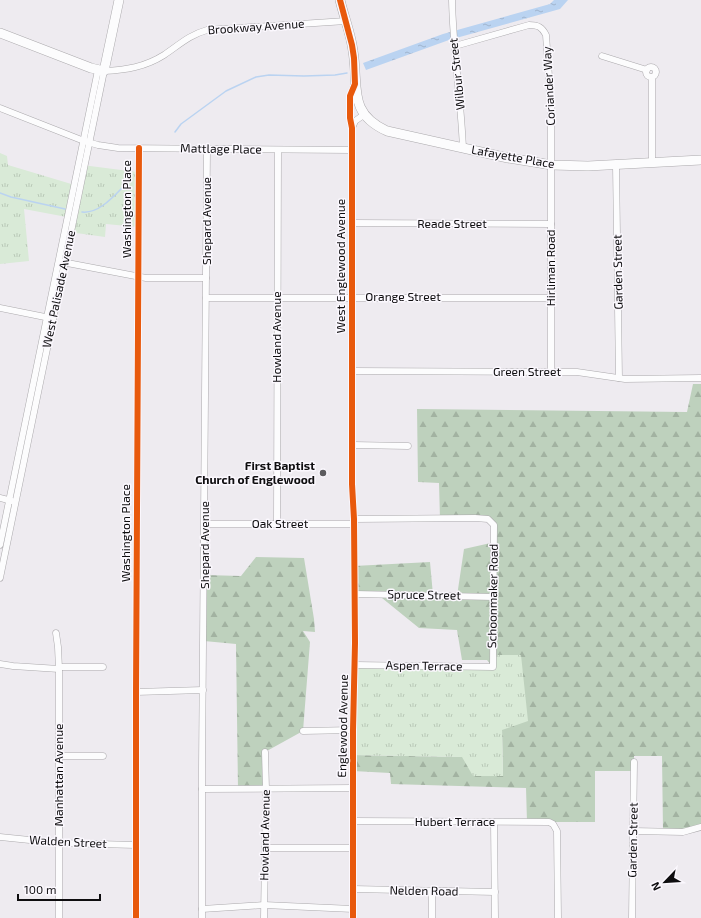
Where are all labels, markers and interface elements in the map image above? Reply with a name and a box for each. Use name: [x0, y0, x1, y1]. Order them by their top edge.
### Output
street label: Brookway Avenue: [207, 16, 305, 36]
street label: Wilbur Street: [445, 37, 467, 111]
street label: Coriander Way: [539, 45, 557, 126]
street label: Mattlage Place: [180, 140, 262, 156]
street label: Lafayette Place: [470, 142, 556, 170]
street label: Washington Place: [119, 160, 133, 258]
street label: Shepard Avenue: [199, 177, 213, 265]
street label: West Englewood Avenue: [333, 199, 347, 333]
street label: Reade Street: [417, 216, 487, 230]
street label: West Palisade Avenue: [39, 229, 77, 349]
street label: Hirliman Road: [543, 230, 557, 306]
street label: Garden Street: [609, 234, 625, 310]
street label: Orange Street: [365, 289, 441, 303]
street label: Howland Avenue: [269, 291, 283, 383]
street label: Green Street: [493, 364, 561, 378]
place label: First Baptist Church of Englewood: [195, 458, 315, 486]
marker: First Baptist Church of Englewood: [318, 468, 328, 478]
street label: Washington Place: [118, 484, 132, 582]
street label: Shepard Avenue: [197, 501, 211, 589]
street label: Oak Street: [252, 516, 309, 530]
street label: Schoonmaker Road: [484, 544, 500, 648]
street label: Spruce Street: [387, 586, 461, 602]
street label: Aspen Terrace: [385, 657, 463, 673]
street label: Englewood Avenue: [334, 674, 350, 778]
street label: Manhattan Avenue: [51, 724, 65, 826]
street label: Howland Avenue: [256, 789, 272, 881]
street label: Garden Street: [624, 802, 640, 878]
street label: Hubert Terrace: [415, 814, 495, 828]
street label: Walden Street: [29, 832, 108, 850]
north arrow: [645, 862, 685, 902]
scale bar: [18, 876, 100, 902]
text: N: [648, 880, 663, 893]
text: 100 m: [24, 882, 56, 896]
street label: Nelden Road: [389, 882, 459, 898]

